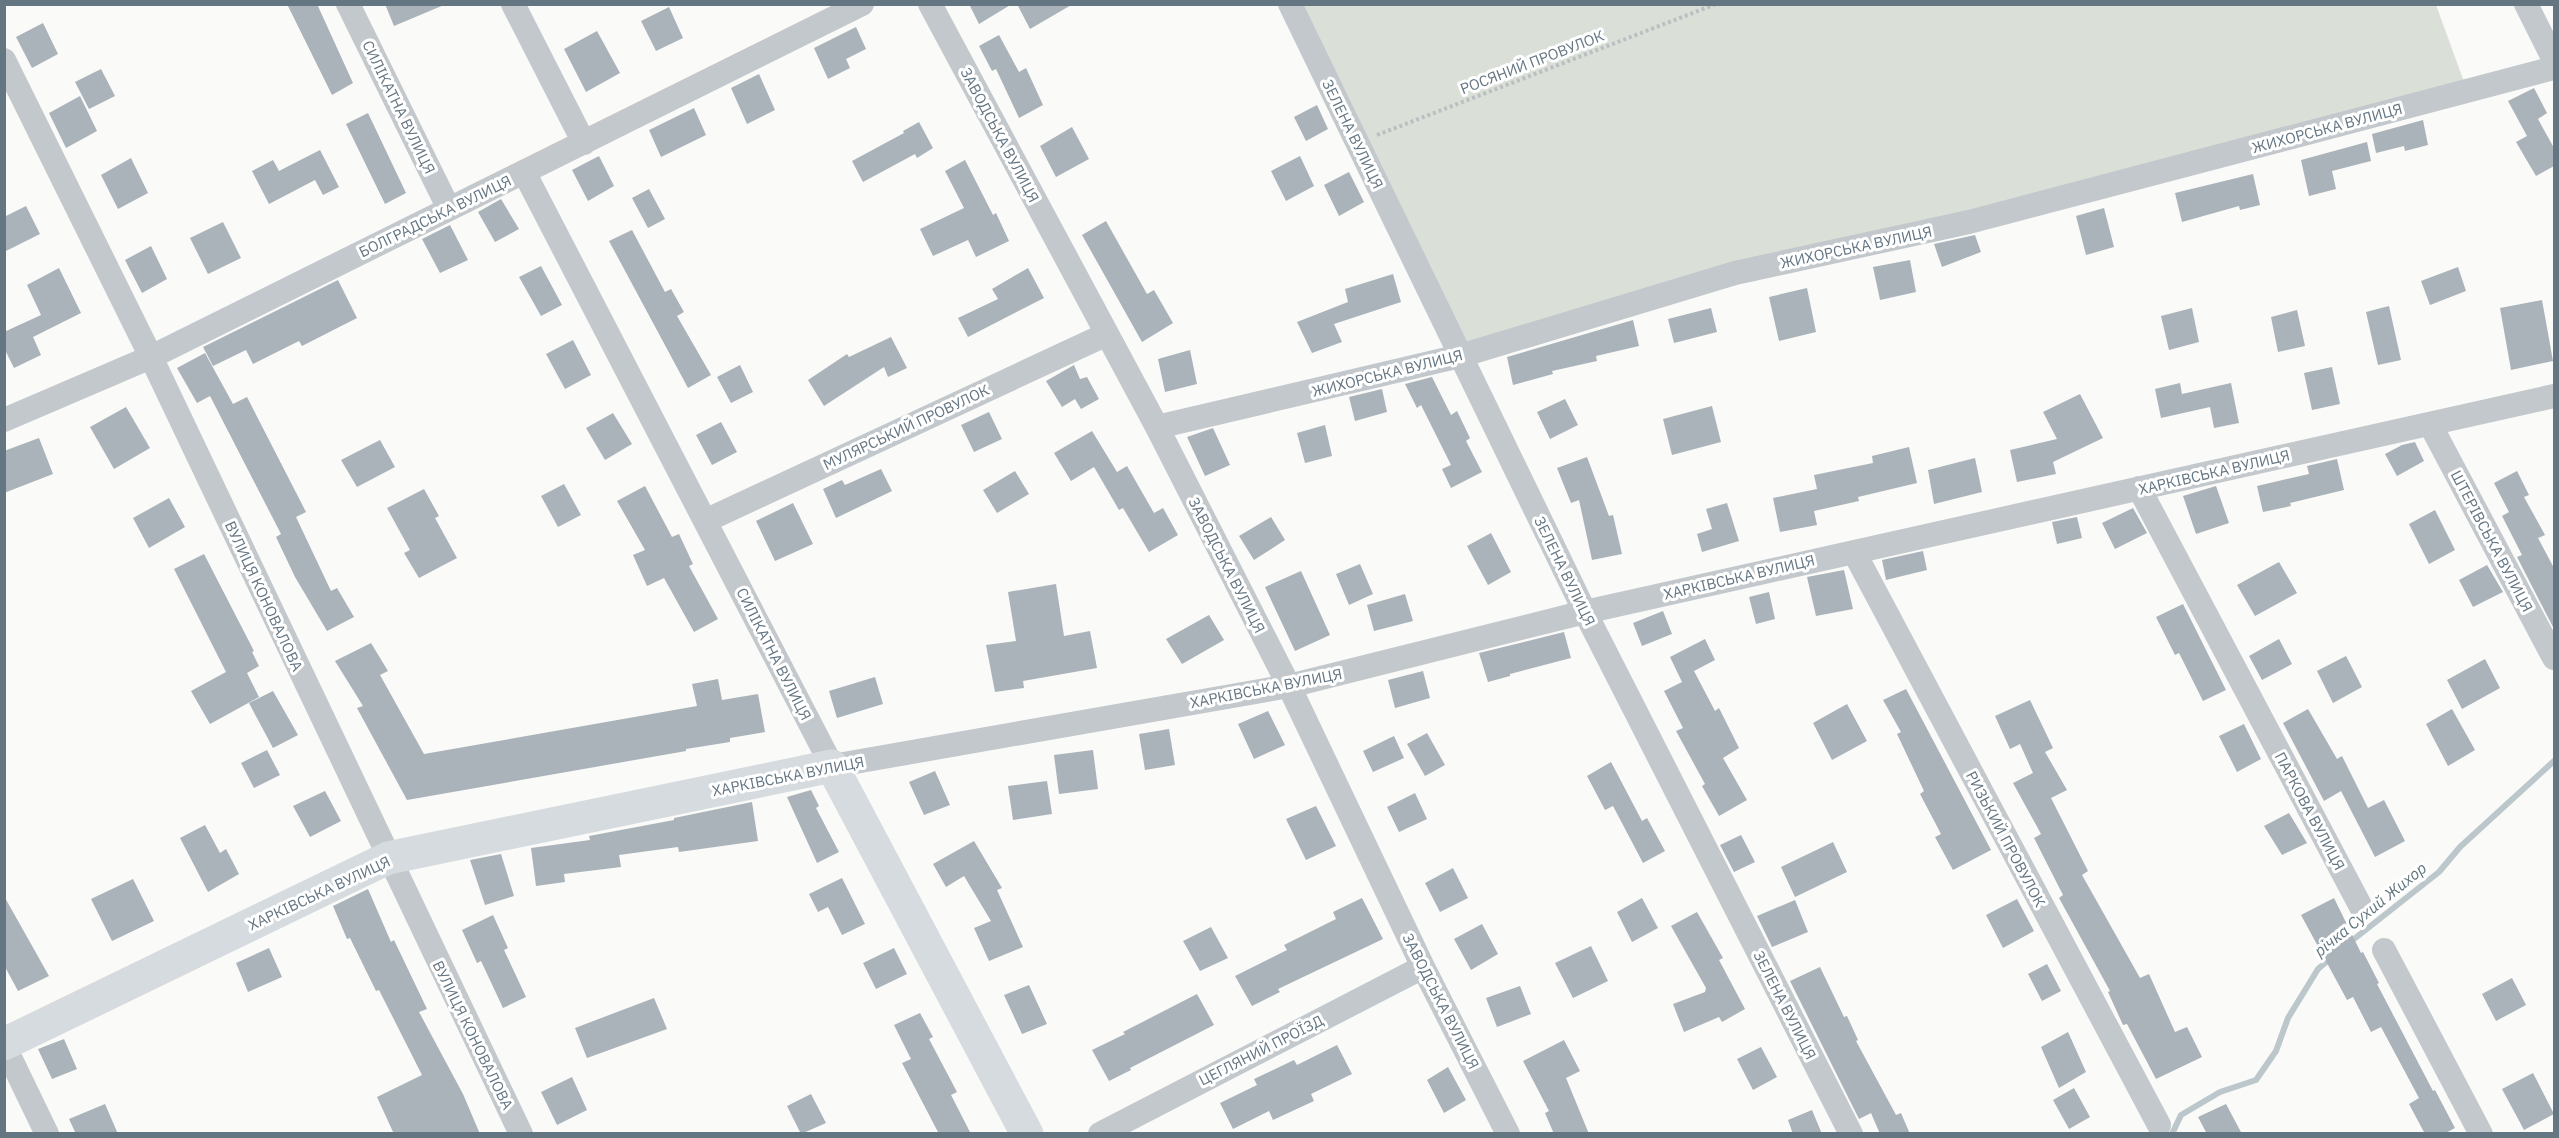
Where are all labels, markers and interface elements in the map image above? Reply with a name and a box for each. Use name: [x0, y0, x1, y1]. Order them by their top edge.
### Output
street label: РОСЯНИЙ ПРОВУЛОК: [1457, 26, 1607, 98]
street label: СИЛІКАТНА ВУЛИЦЯ: [358, 37, 440, 177]
street label: ЗАВОДСЬКА ВУЛИЦЯ: [956, 64, 1044, 206]
street label: ЗЕЛЕНА ВУЛИЦЯ: [1318, 76, 1388, 192]
street label: ЖИХОРСЬКА ВУЛИЦЯ: [2250, 99, 2404, 157]
street label: БОЛГРАДСЬКА ВУЛИЦЯ: [356, 171, 514, 261]
street label: ЖИХОРСЬКА ВУЛИЦЯ: [1778, 222, 1934, 272]
street label: ЖИХОРСЬКА ВУЛИЦЯ: [1310, 345, 1464, 401]
street label: МУЛЯРСЬКИЙ ПРОВУЛОК: [820, 380, 992, 474]
street label: ХАРКІВСЬКА ВУЛИЦЯ: [2137, 445, 2291, 499]
street label: ШТЕРІВСЬКА ВУЛИЦЯ: [2447, 467, 2537, 615]
street label: ЗАВОДСЬКА ВУЛИЦЯ: [1184, 494, 1270, 636]
street label: ЗЕЛЕНА ВУЛИЦЯ: [1530, 513, 1600, 629]
street label: ВУЛИЦЯ КОНОВАЛОВА: [221, 518, 307, 674]
street label: ХАРКІВСЬКА ВУЛИЦЯ: [1662, 550, 1816, 604]
street label: СИЛІКАТНА ВУЛИЦЯ: [732, 585, 816, 723]
street label: ХАРКІВСЬКА ВУЛИЦЯ: [1188, 664, 1344, 712]
street label: ПАРКОВА ВУЛИЦЯ: [2271, 749, 2349, 873]
street label: ХАРКІВСЬКА ВУЛИЦЯ: [710, 752, 866, 800]
street label: РИЗЬКИЙ ПРОВУЛОК: [1962, 768, 2050, 910]
street label: ХАРКІВСЬКА ВУЛИЦЯ: [245, 852, 393, 934]
water label: річка Сухий Жихор: [2309, 857, 2430, 961]
street label: ЗАВОДСЬКА ВУЛИЦЯ: [1398, 930, 1484, 1072]
street label: ЗЕЛЕНА ВУЛИЦЯ: [1749, 947, 1821, 1063]
street label: ВУЛИЦЯ КОНОВАЛОВА: [429, 957, 518, 1113]
street label: ЦЕГЛЯНИЙ ПРОЇЗД: [1196, 1010, 1327, 1090]

